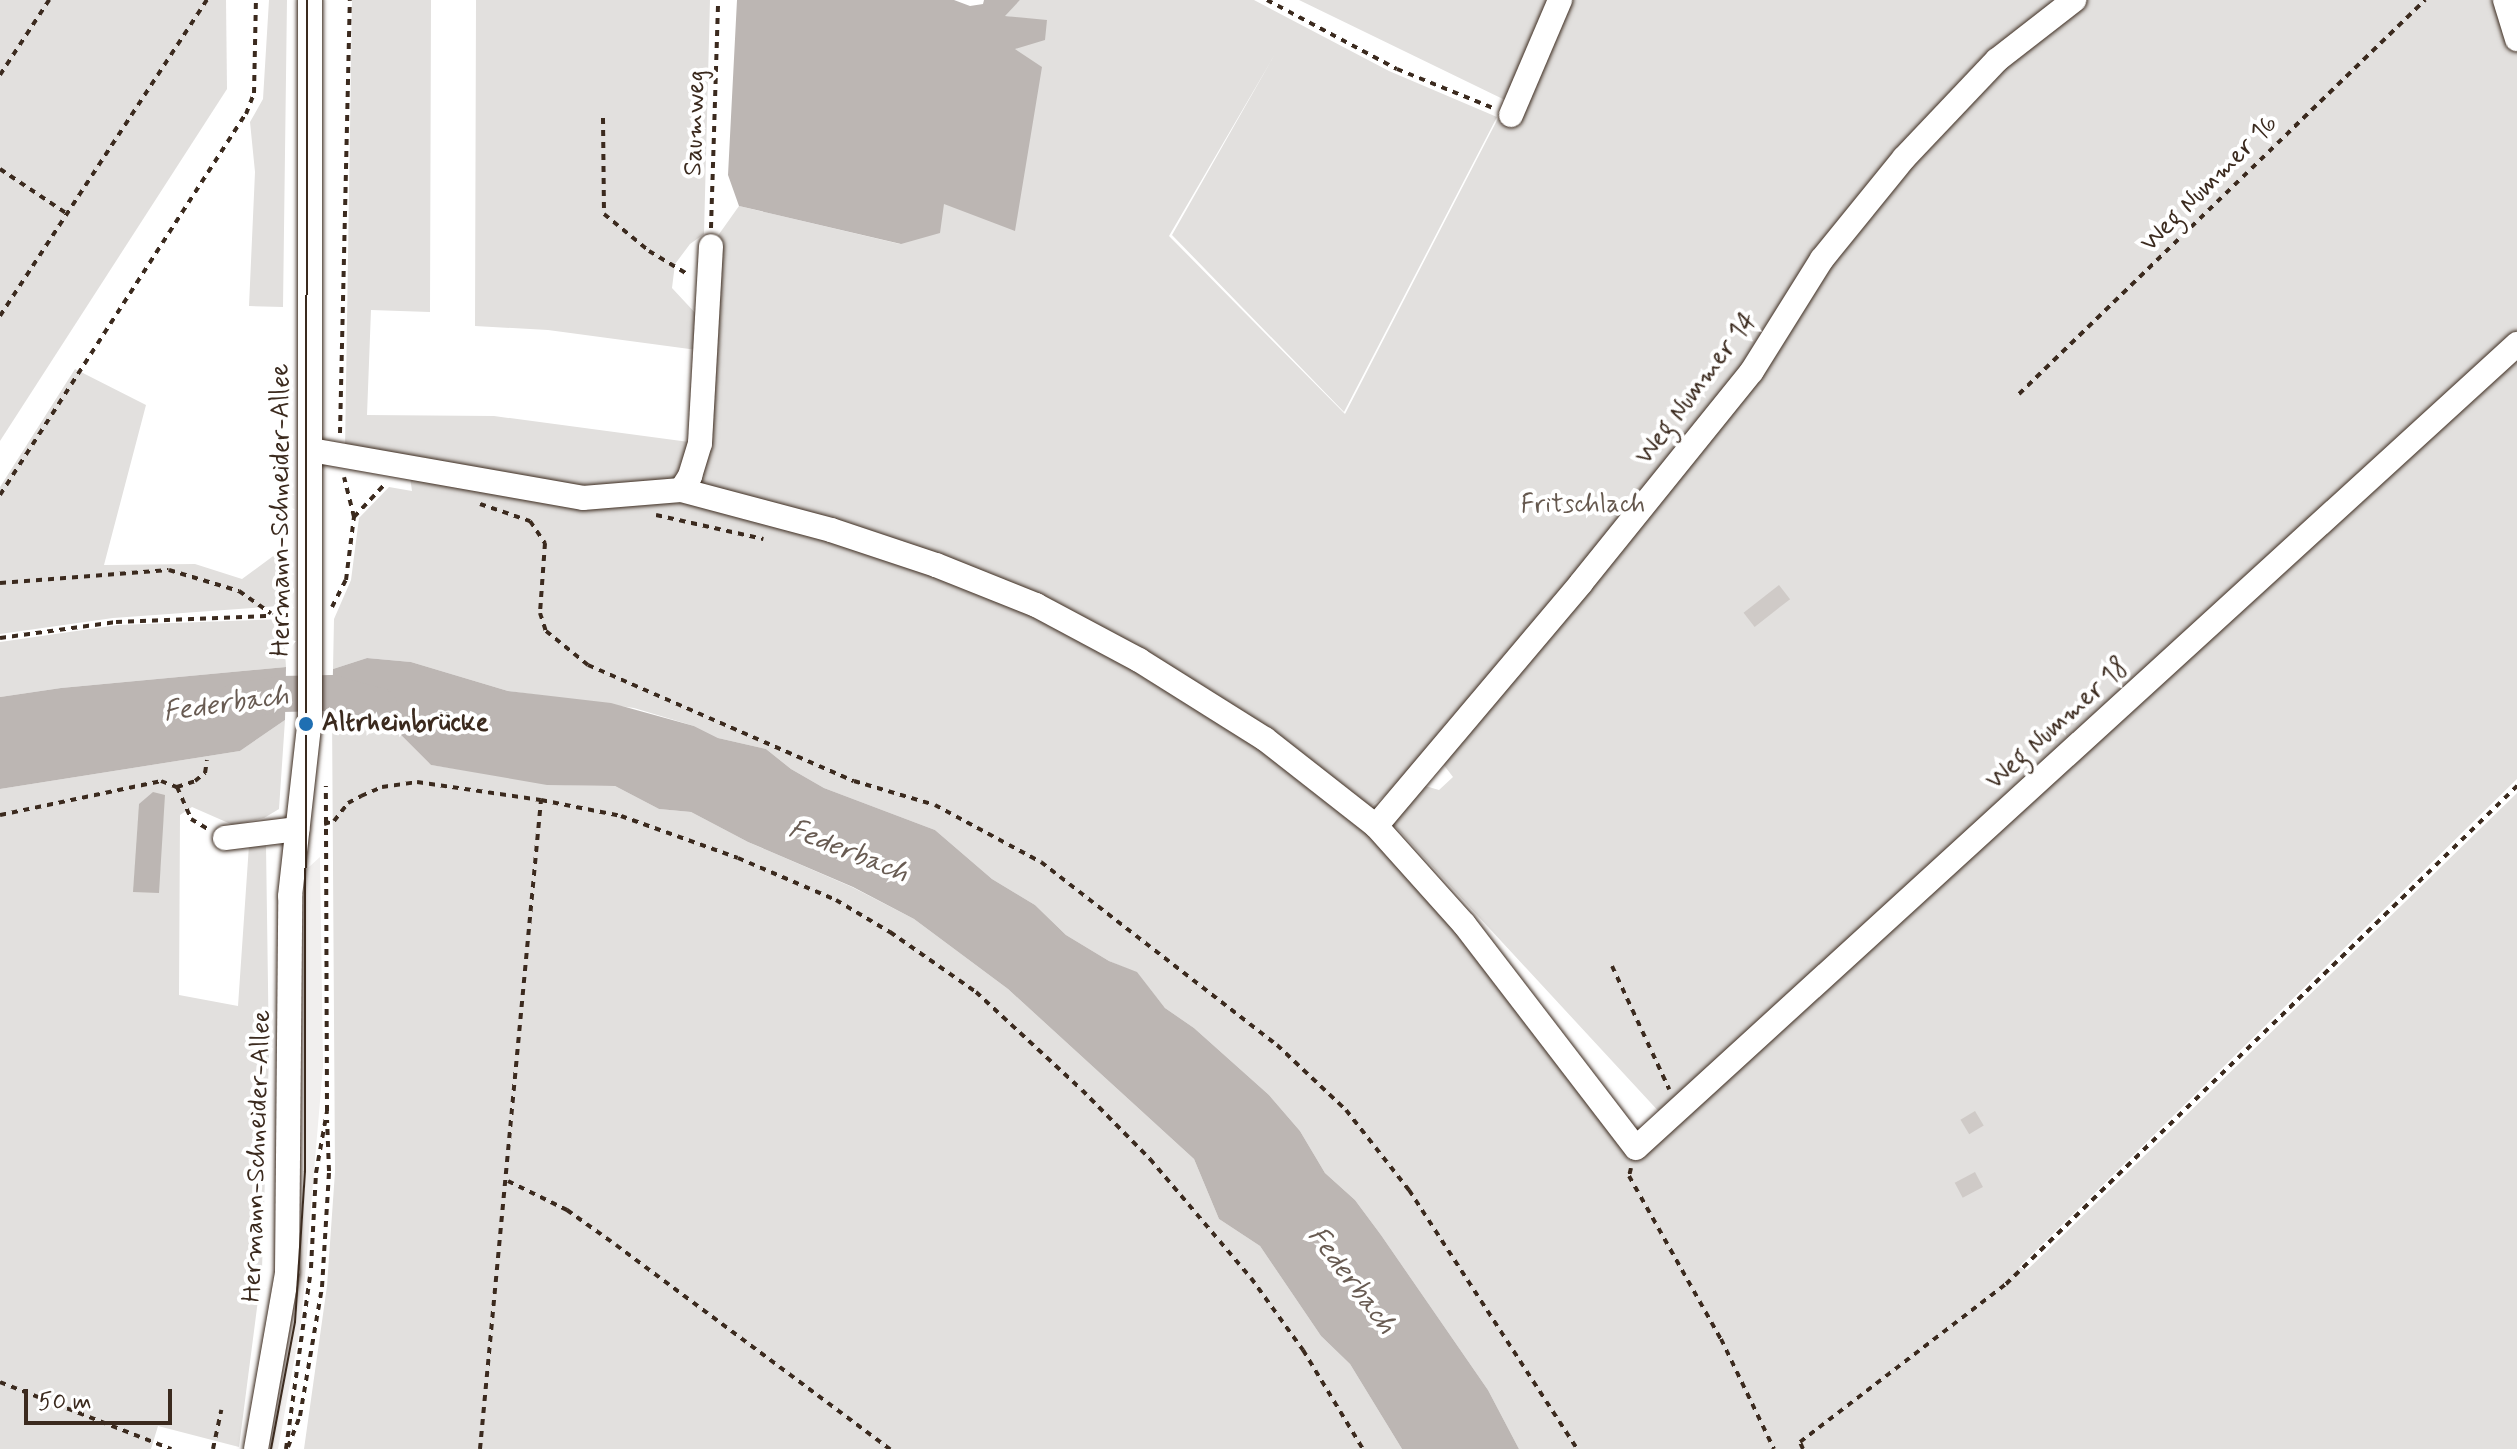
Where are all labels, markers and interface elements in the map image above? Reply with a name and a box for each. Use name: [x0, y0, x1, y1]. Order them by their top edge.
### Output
street label: Saumweg: [679, 70, 713, 176]
street label: Weg Nummer 16: [2131, 105, 2289, 263]
street label: Weg Nummer 14: [1626, 302, 1768, 476]
street label: Hermann-Schneider-Allee: [266, 364, 298, 656]
park label: Fritschlach: [1521, 490, 1645, 522]
street label: Weg Nummer 18: [1976, 649, 2140, 801]
water label: Federbach: [161, 680, 291, 730]
place label: Altrheinbrücke: [322, 708, 489, 740]
marker: Altrheinbrücke: [297, 715, 315, 733]
water label: Federbach: [783, 813, 913, 891]
street label: Hermann-Schneider-Allee: [237, 1009, 279, 1303]
water label: Federbach: [1300, 1220, 1402, 1342]
scale bar: [28, 1373, 176, 1423]
text: 50 m: [38, 1387, 92, 1418]

